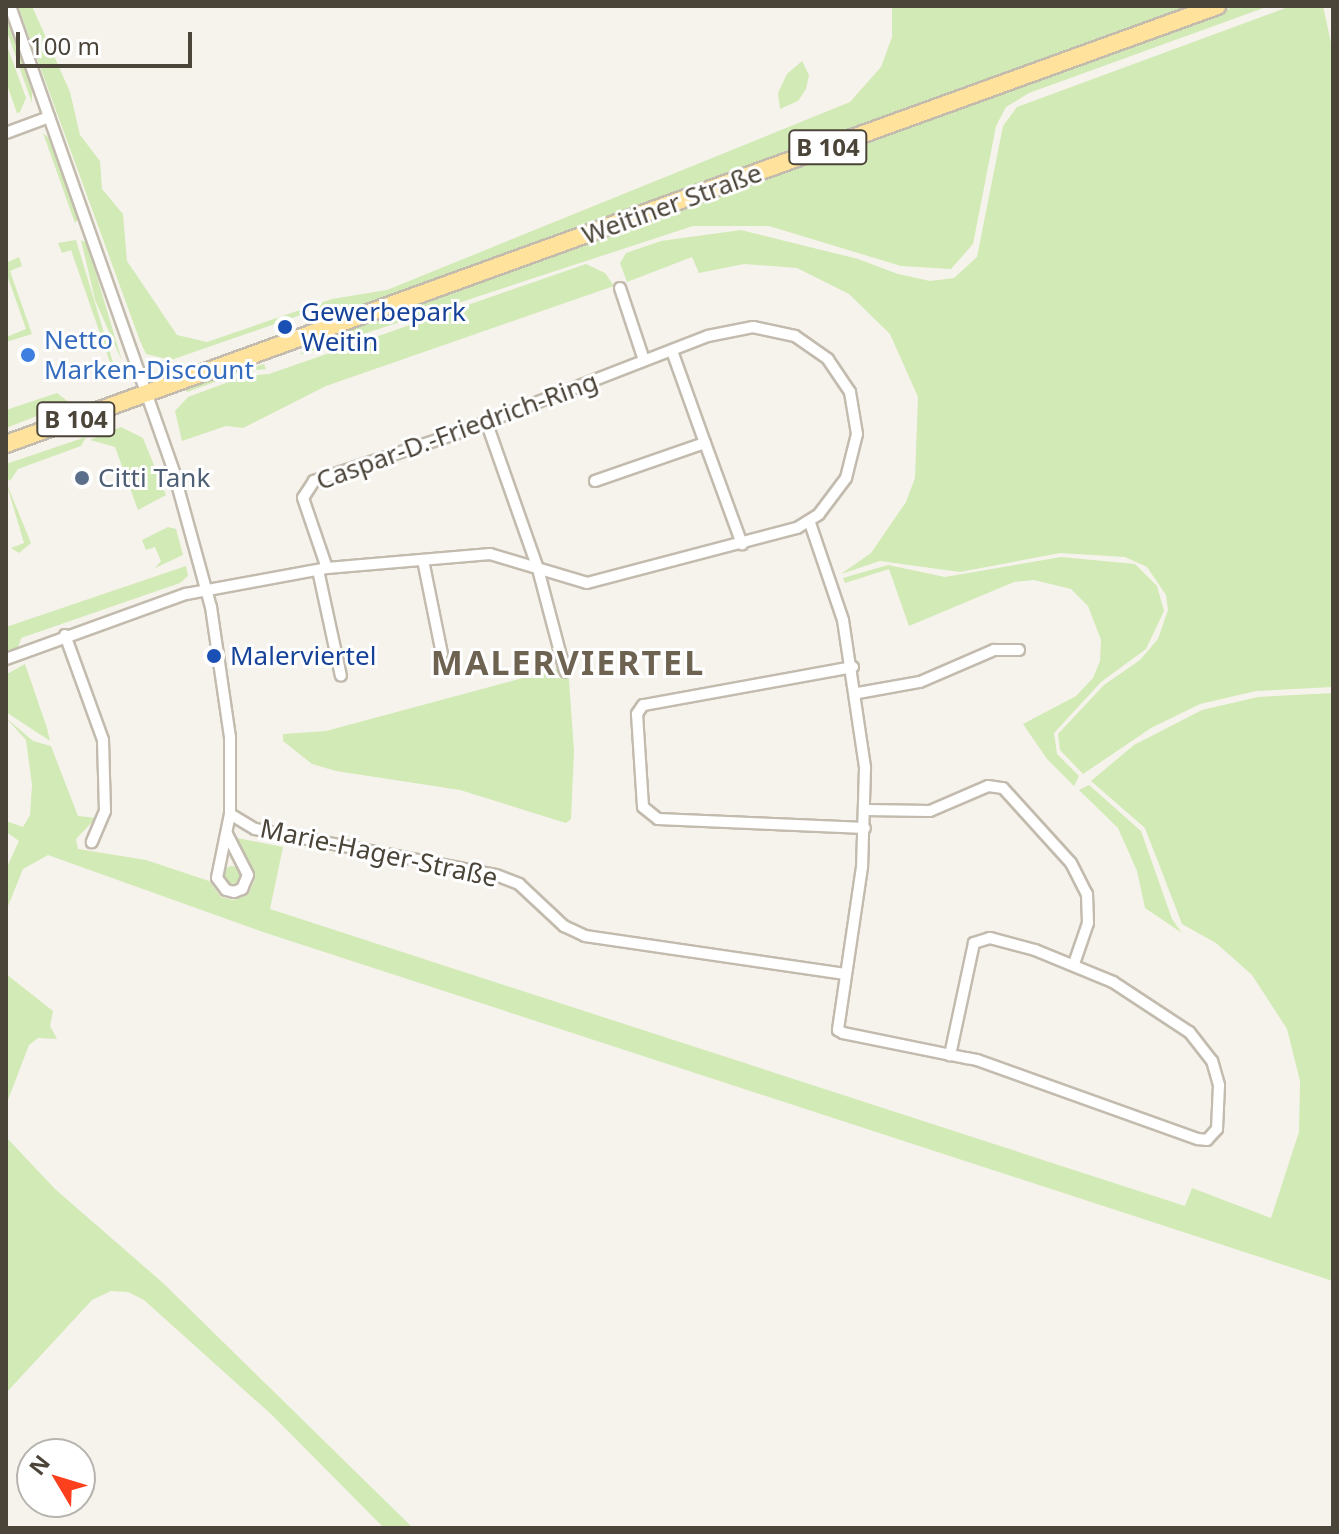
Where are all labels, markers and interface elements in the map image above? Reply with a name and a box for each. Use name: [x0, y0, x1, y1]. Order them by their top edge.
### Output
scale bar: [20, 16, 196, 66]
text: 100 m: [30, 29, 100, 62]
road number: B 104: [788, 127, 868, 167]
street label: Weitiner Straße: [578, 157, 766, 251]
place label: Gewerbepark Weitin: [301, 296, 466, 358]
marker: Gewerbepark Weitin: [276, 318, 294, 336]
place label: Netto Marken-Discount: [44, 324, 254, 386]
marker: Netto Marken-Discount: [19, 346, 37, 364]
street label: Caspar-D.-Friedrich-Ring: [312, 365, 602, 497]
road number: B 104: [36, 399, 116, 439]
place label: Citti Tank: [98, 462, 210, 494]
marker: Citti Tank: [73, 469, 91, 487]
place label: Malerviertel: [230, 640, 376, 672]
district label: MALERVIERTEL: [431, 643, 705, 683]
marker: Malerviertel: [205, 647, 223, 665]
street label: Marie-Hager-Straße: [257, 813, 501, 893]
north arrow: [16, 1438, 96, 1518]
text: N: [21, 1448, 56, 1481]

